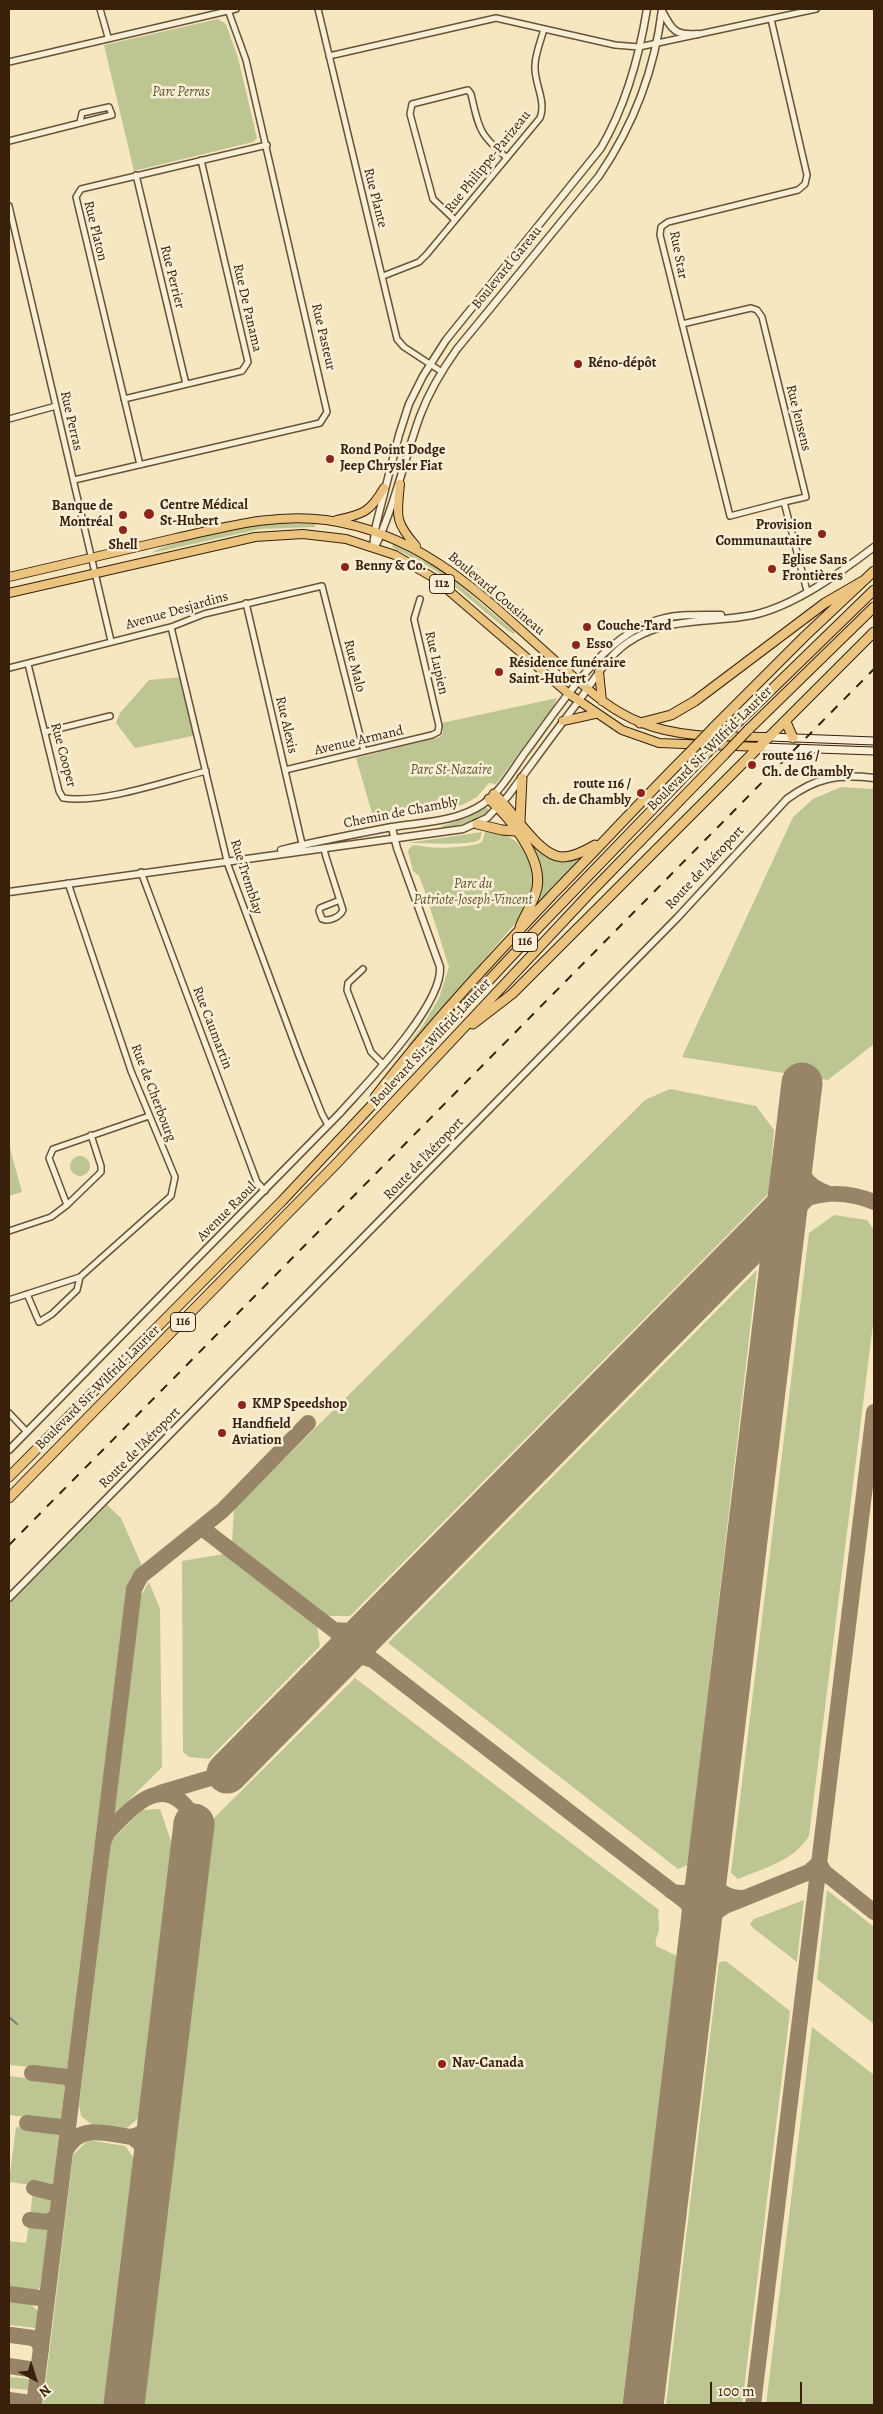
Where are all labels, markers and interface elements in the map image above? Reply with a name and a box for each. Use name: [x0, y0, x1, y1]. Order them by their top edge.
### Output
park label: Parc Perras: [152, 85, 210, 101]
street label: Rue Philippe-Parizeau: [441, 107, 535, 217]
street label: Rue Plante: [359, 166, 391, 230]
street label: Rue Platon: [79, 199, 111, 263]
street label: Boulevard Gareau: [468, 223, 546, 313]
street label: Rue Star: [665, 230, 691, 280]
street label: Rue Perrier: [156, 244, 188, 310]
street label: Rue De Panama: [229, 262, 265, 354]
street label: Rue Pasteur: [307, 302, 339, 372]
place label: Réno-dépôt: [588, 356, 656, 372]
marker: Réno-dépôt: [572, 358, 584, 370]
street label: Rue Jensens: [782, 383, 814, 453]
street label: Rue Perras: [56, 389, 86, 453]
place label: Rond Point Dodge Jeep Chrysler Fiat: [340, 443, 445, 476]
marker: Rond Point Dodge Jeep Chrysler Fiat: [324, 453, 336, 465]
place label: Centre Médical St-Hubert: [160, 498, 248, 530]
place label: Banque de Montréal: [52, 499, 113, 532]
marker: Centre Médical St-Hubert: [142, 507, 156, 521]
marker: Banque de Montréal: [117, 509, 129, 521]
place label: Provision Communautaire: [715, 518, 812, 550]
marker: Shell: [117, 524, 129, 536]
marker: Provision Communautaire: [816, 528, 828, 540]
place label: Shell: [109, 538, 137, 554]
street label: Boulevard Cousineau: [444, 549, 548, 639]
place label: Eglise Sans Frontières: [782, 553, 847, 586]
place label: Benny & Co.: [355, 559, 426, 575]
marker: Benny & Co.: [339, 561, 351, 573]
marker: Eglise Sans Frontières: [766, 563, 778, 575]
road number: 112: [430, 574, 454, 594]
street label: Avenue Desjardins: [124, 588, 230, 634]
place label: Couche-Tard: [597, 619, 672, 635]
marker: Couche-Tard: [581, 621, 593, 633]
street label: Rue Lupien: [421, 630, 451, 696]
place label: Esso: [586, 637, 613, 653]
street label: Rue Malo: [339, 638, 369, 694]
marker: Esso: [570, 639, 582, 651]
place label: Résidence funéraire Saint-Hubert: [509, 656, 626, 689]
marker: Résidence funéraire Saint-Hubert: [493, 666, 505, 678]
street label: Boulevard Sir-Wilfrid-Laurier: [644, 683, 776, 815]
street label: Rue Alexis: [271, 695, 301, 755]
street label: Rue Cooper: [46, 721, 80, 789]
street label: Avenue Armand: [313, 723, 405, 759]
place label: route 116 / Ch. de Chambly: [762, 749, 853, 782]
marker: route 116 / Ch. de Chambly: [746, 759, 758, 771]
park label: Parc St-Nazaire: [410, 763, 492, 779]
place label: route 116 / ch. de Chambly: [543, 777, 631, 810]
marker: route 116 / ch. de Chambly: [635, 787, 647, 799]
street label: Chemin de Chambly: [342, 794, 460, 832]
street label: Route de l'Aéroport: [662, 823, 748, 913]
street label: Rue Tremblay: [226, 837, 266, 917]
park label: Parc du Patriote-Joseph-Vincent: [414, 877, 532, 910]
road number: 116: [512, 932, 538, 952]
street label: Boulevard Sir-Wilfrid-Laurier: [367, 975, 495, 1111]
street label: Rue Caumartin: [188, 984, 236, 1072]
street label: Rue de Cherbourg: [127, 1042, 179, 1144]
street label: Route de l'Aéroport: [380, 1114, 468, 1204]
street label: Avenue Raoul: [194, 1179, 260, 1245]
road number: 116: [170, 1312, 196, 1331]
street label: Boulevard Sir-Wilfrid-Laurier: [32, 1322, 164, 1454]
place label: KMP Speedshop: [252, 1397, 347, 1413]
marker: KMP Speedshop: [236, 1399, 248, 1411]
street label: Route de l'Aéroport: [96, 1404, 184, 1492]
place label: Handfield Aviation: [232, 1417, 291, 1450]
marker: Handfield Aviation: [216, 1427, 228, 1439]
place label: Nav-Canada: [452, 2056, 524, 2072]
marker: Nav-Canada: [436, 2058, 448, 2070]
north arrow: [10, 2354, 60, 2404]
scale bar: [713, 2372, 806, 2404]
text: N: [35, 2380, 55, 2401]
text: 100 m: [718, 2381, 755, 2401]

